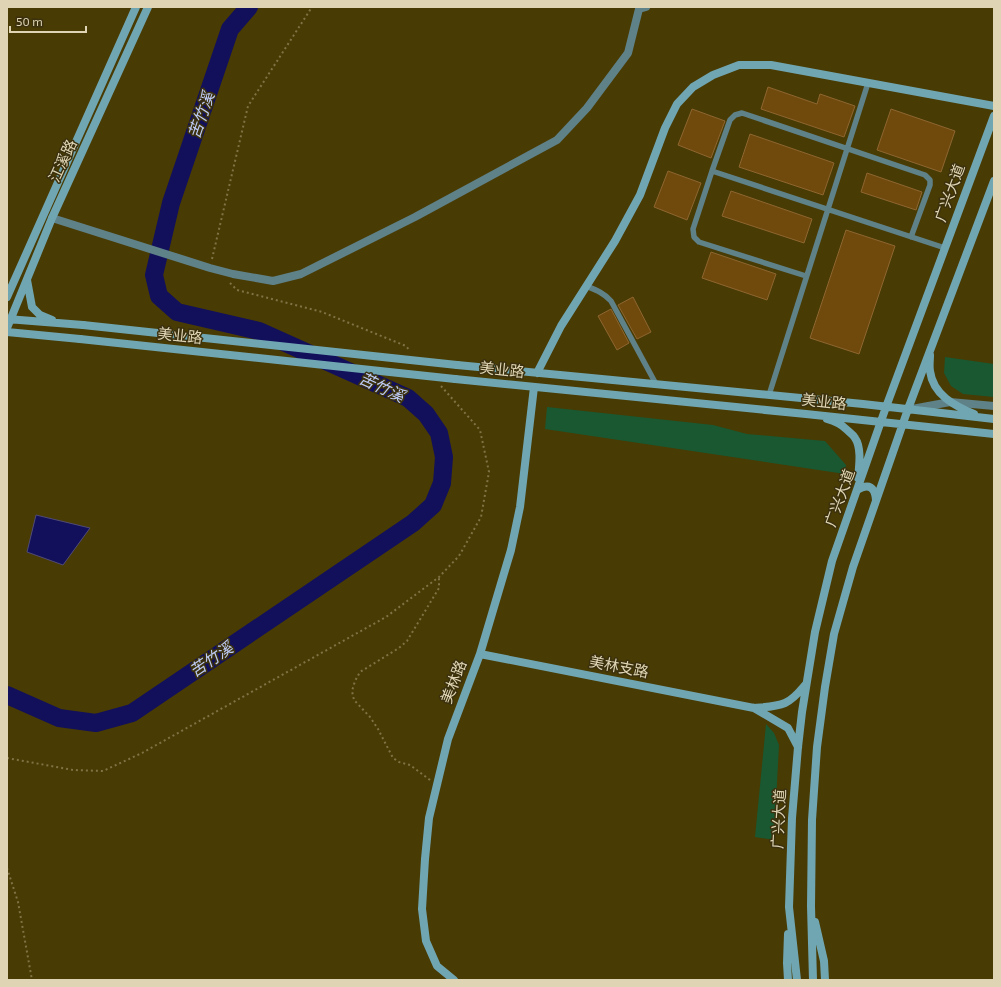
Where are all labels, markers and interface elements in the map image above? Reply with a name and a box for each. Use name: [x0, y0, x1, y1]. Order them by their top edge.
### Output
scale bar: [10, 8, 86, 34]
text: 50 m: [16, 14, 43, 28]
water label: 苦竹溪: [184, 87, 218, 141]
street label: 江溪路: [44, 136, 80, 185]
street label: 广兴大道: [930, 161, 968, 224]
street label: 美业路: [157, 324, 203, 346]
street label: 美业路: [479, 358, 525, 380]
water label: 苦竹溪: [356, 368, 410, 406]
street label: 美业路: [801, 390, 847, 412]
street label: 广兴大道: [820, 466, 858, 529]
water label: 苦竹溪: [186, 636, 238, 680]
street label: 美林支路: [588, 651, 650, 681]
street label: 美林路: [437, 657, 470, 706]
street label: 广兴大道: [767, 789, 789, 849]

